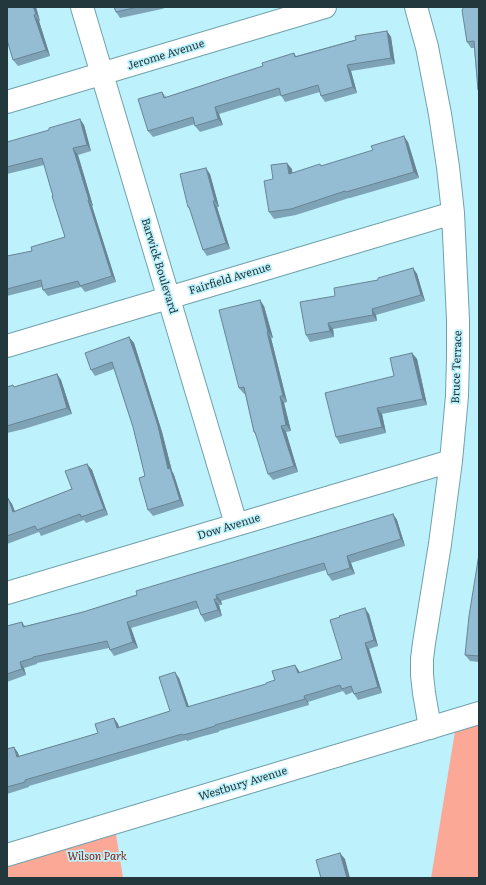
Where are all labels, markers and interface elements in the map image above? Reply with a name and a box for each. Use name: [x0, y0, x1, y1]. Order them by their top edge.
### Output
street label: Jerome Avenue: [126, 37, 206, 73]
street label: Barwick Boulevard: [138, 217, 180, 315]
street label: Fairfield Avenue: [187, 260, 273, 298]
street label: Bruce Terrace: [449, 330, 465, 404]
street label: Dow Avenue: [196, 511, 262, 543]
street label: Westbury Avenue: [197, 764, 289, 804]
park label: Wilson Park: [67, 850, 127, 864]

